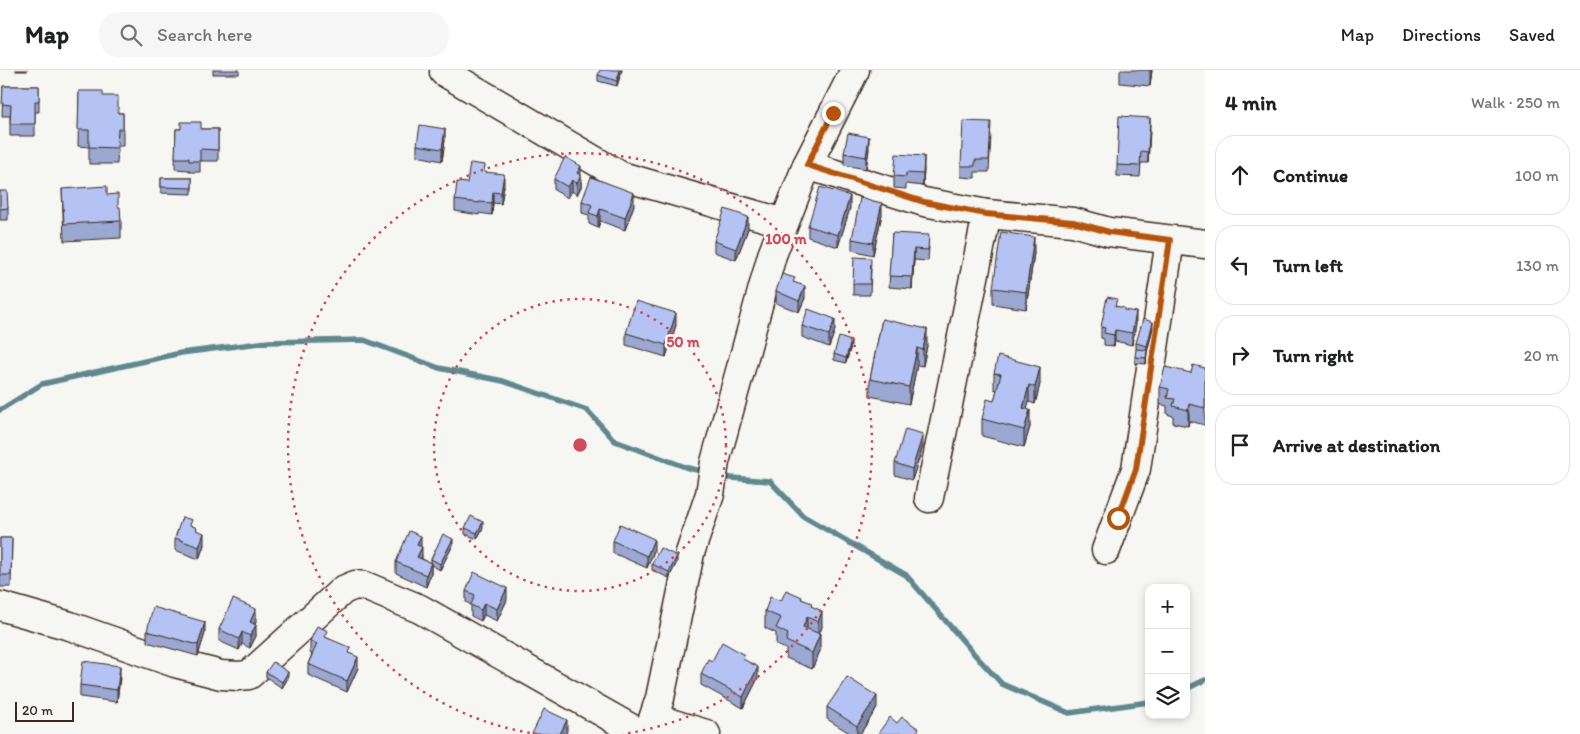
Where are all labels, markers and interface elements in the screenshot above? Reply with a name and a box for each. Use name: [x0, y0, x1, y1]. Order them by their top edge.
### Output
search box: [99, 12, 449, 57]
text: Map: [25, 20, 69, 49]
icon: search: [117, 21, 145, 49]
text: Search here: [157, 23, 252, 46]
text: Map: [1341, 24, 1374, 46]
text: Directions: [1402, 24, 1481, 46]
text: Saved: [1509, 24, 1555, 46]
text: 4 min: [1225, 90, 1277, 115]
text: Walk · 250 m: [1471, 93, 1560, 112]
route end: [822, 102, 845, 125]
icon: ahead: [1226, 161, 1254, 189]
text: Continue: [1273, 164, 1348, 187]
text: 100 m: [1515, 166, 1559, 185]
text: 100 m: [765, 230, 807, 248]
icon: left: [1226, 251, 1254, 279]
text: Turn left: [1273, 254, 1343, 277]
text: 130 m: [1516, 256, 1559, 275]
text: 50 m: [666, 333, 700, 351]
icon: right: [1226, 341, 1254, 369]
text: Turn right: [1273, 344, 1354, 367]
text: 20 m: [1524, 346, 1559, 365]
icon: arrive: [1226, 431, 1254, 459]
text: Arrive at destination: [1273, 434, 1440, 457]
centre of rings: [571, 436, 589, 454]
route start: [1107, 507, 1130, 530]
map controls: [1145, 584, 1190, 719]
button: +: [1145, 584, 1190, 629]
button: −: [1145, 629, 1190, 674]
button: layers: [1145, 674, 1190, 719]
scale bar: [15, 699, 74, 722]
text: 20 m: [22, 702, 53, 719]

